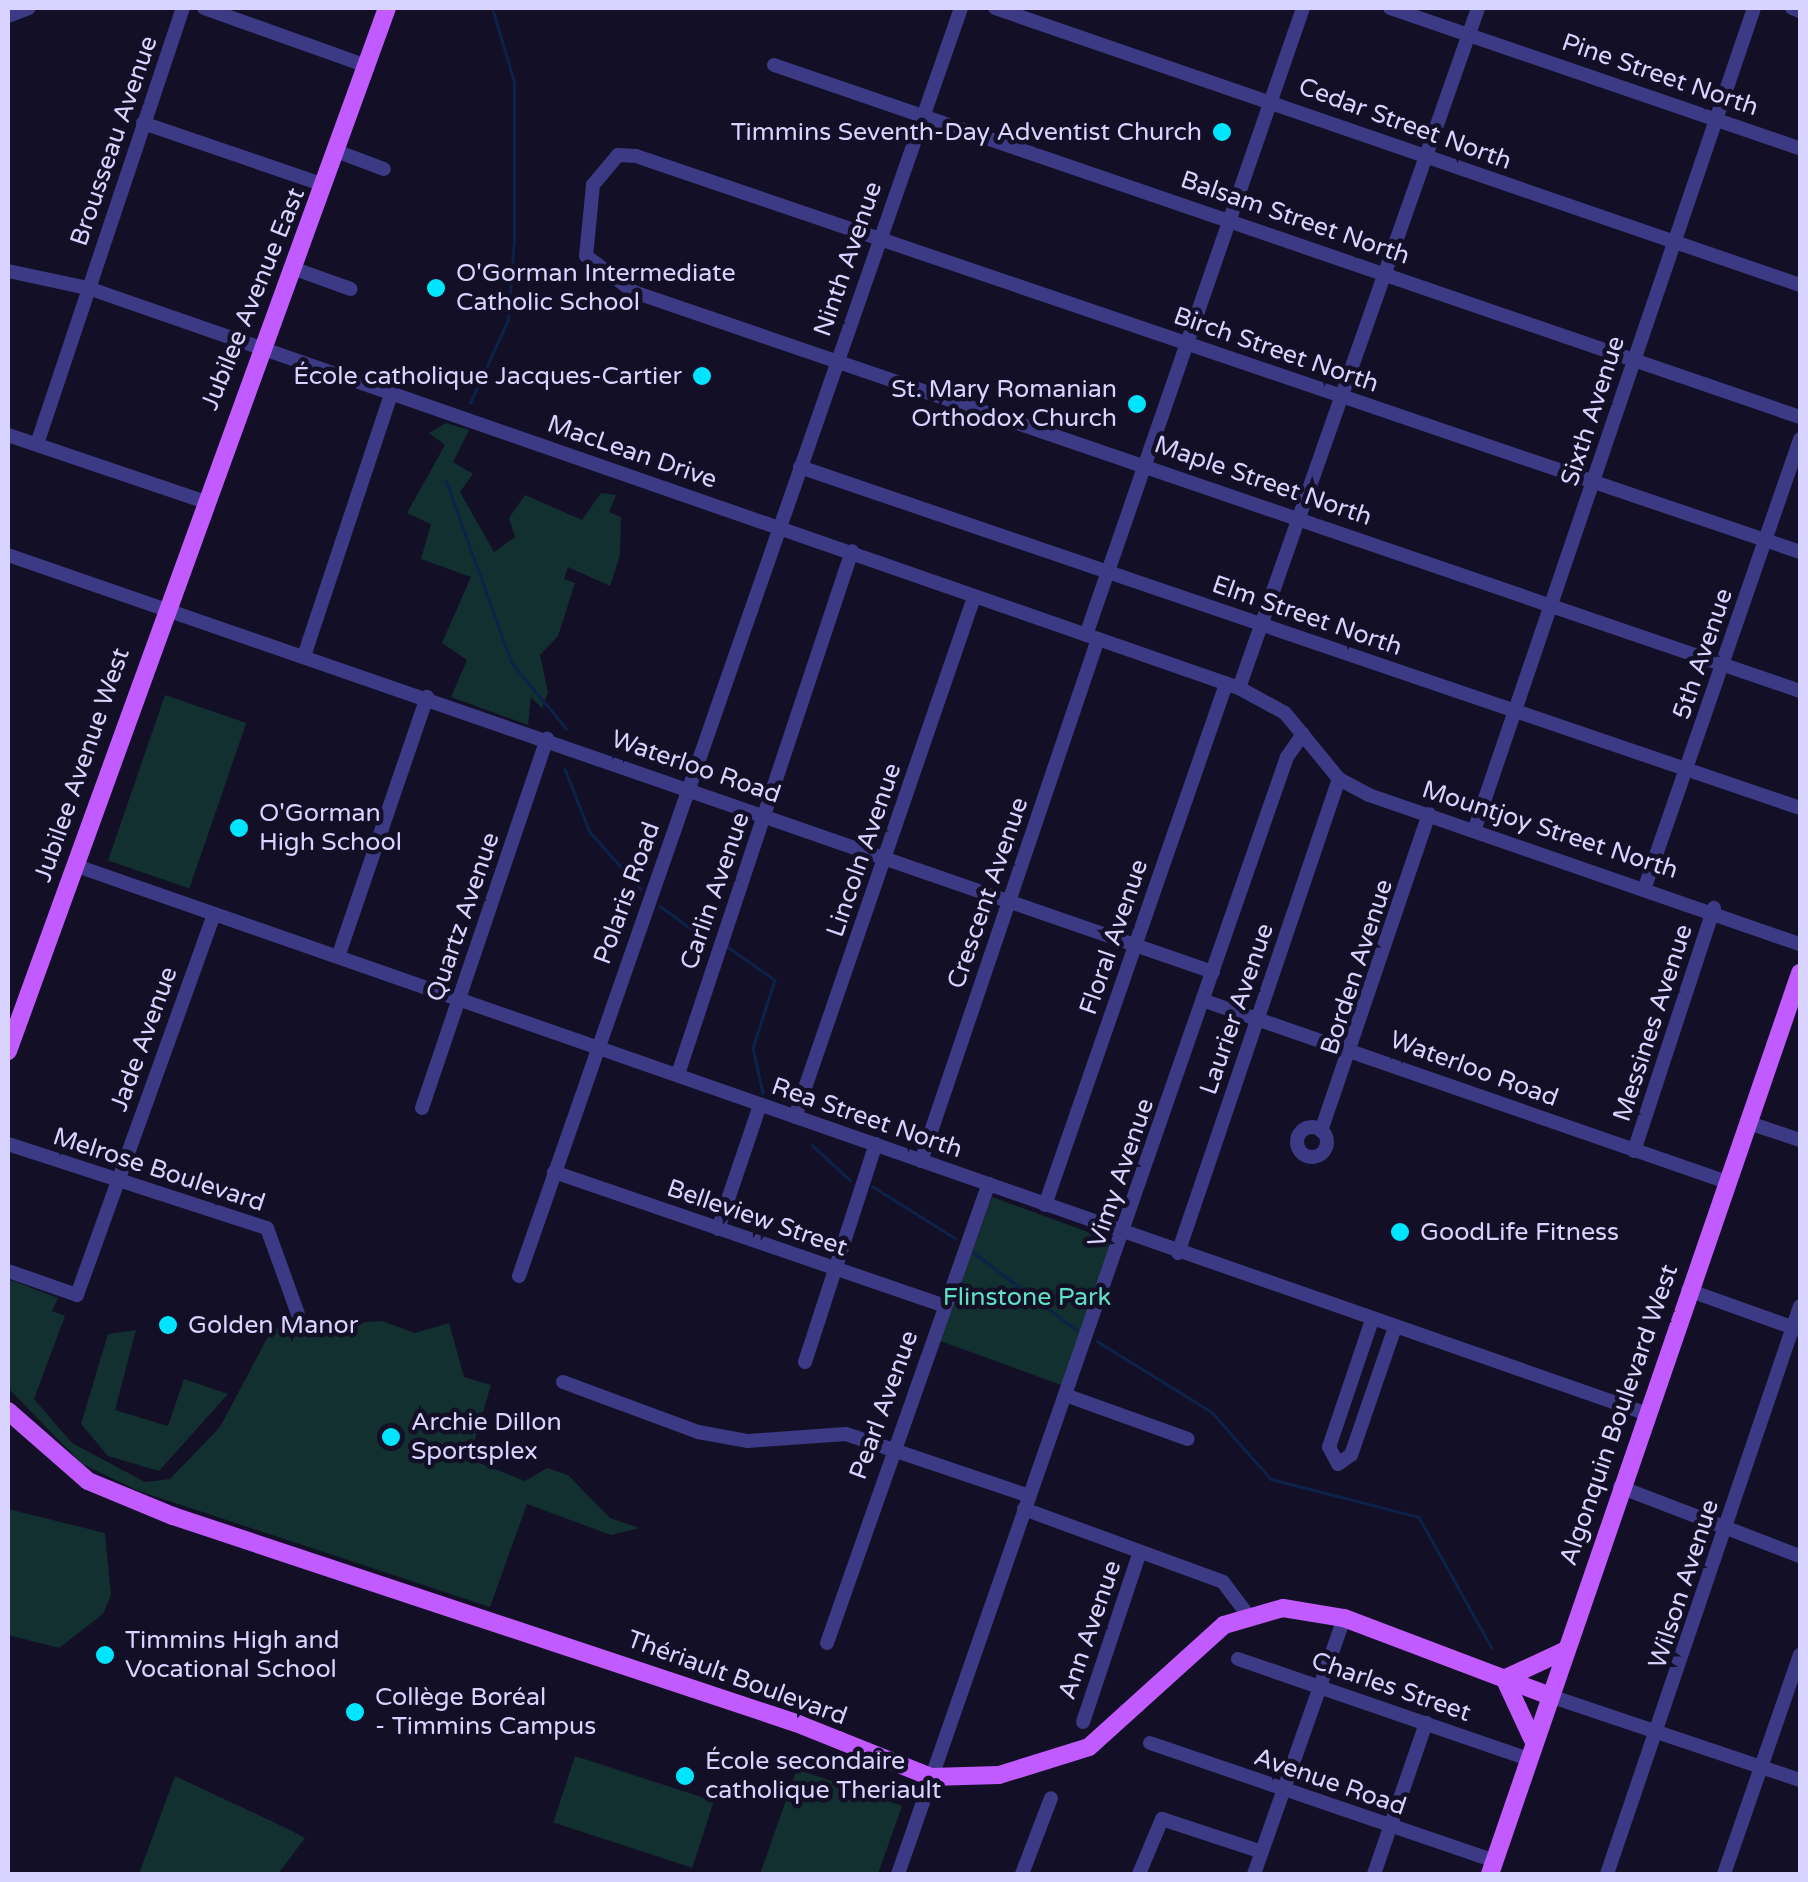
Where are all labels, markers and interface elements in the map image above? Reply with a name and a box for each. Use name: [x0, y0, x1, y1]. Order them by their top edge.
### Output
street label: Pine Street North: [1558, 27, 1762, 123]
street label: Brousseau Avenue: [64, 32, 164, 250]
street label: Cedar Street North: [1295, 72, 1515, 176]
place label: Timmins Seventh-Day Adventist Church: [731, 117, 1202, 147]
marker: Timmins Seventh-Day Adventist Church: [1211, 121, 1233, 143]
street label: Balsam Street North: [1177, 165, 1413, 271]
street label: Ninth Avenue: [807, 178, 889, 340]
street label: Jubilee Avenue East: [195, 183, 311, 415]
place label: O'Gorman Intermediate Catholic School: [456, 259, 736, 318]
marker: O'Gorman Intermediate Catholic School: [425, 277, 447, 299]
street label: Birch Street North: [1170, 301, 1382, 399]
street label: Sixth Avenue: [1555, 332, 1631, 490]
place label: École catholique Jacques-Cartier: [293, 361, 682, 391]
marker: École catholique Jacques-Cartier: [691, 365, 713, 387]
place label: St. Mary Romanian Orthodox Church: [891, 375, 1117, 434]
marker: St. Mary Romanian Orthodox Church: [1126, 393, 1148, 415]
street label: MacLean Drive: [543, 409, 721, 495]
street label: Maple Street North: [1150, 430, 1376, 532]
street label: Elm Street North: [1208, 569, 1406, 663]
street label: 5th Avenue: [1667, 585, 1739, 723]
street label: Jubilee Avenue West: [28, 644, 136, 886]
street label: Waterloo Road: [607, 724, 785, 810]
street label: Lincoln Avenue: [820, 759, 908, 941]
street label: Mountjoy Street North: [1418, 774, 1682, 886]
street label: Crescent Avenue: [941, 793, 1035, 993]
place label: O'Gorman High School: [259, 799, 402, 858]
street label: Carlin Avenue: [674, 808, 756, 974]
marker: O'Gorman High School: [228, 817, 250, 839]
street label: Polaris Road: [587, 818, 667, 968]
street label: Quartz Avenue: [420, 828, 506, 1006]
street label: Floral Avenue: [1073, 855, 1155, 1019]
street label: Borden Avenue: [1315, 875, 1399, 1059]
street label: Laurier Avenue: [1194, 919, 1280, 1099]
street label: Messines Avenue: [1607, 921, 1699, 1125]
street label: Jade Avenue: [104, 963, 184, 1115]
street label: Waterloo Road: [1386, 1025, 1562, 1113]
street label: Rea Street North: [768, 1071, 966, 1165]
street label: Vimy Avenue: [1082, 1095, 1160, 1251]
street label: Melrose Boulevard: [49, 1122, 269, 1218]
street label: Belleview Street: [663, 1173, 851, 1263]
place label: GoodLife Fitness: [1420, 1217, 1619, 1247]
marker: GoodLife Fitness: [1389, 1221, 1411, 1243]
street label: Algonquin Boulevard West: [1553, 1261, 1685, 1569]
park label: Flinstone Park: [943, 1282, 1111, 1312]
place label: Golden Manor: [188, 1310, 358, 1340]
marker: Golden Manor: [157, 1314, 179, 1336]
street label: Pearl Avenue: [843, 1326, 925, 1484]
place label: Archie Dillon Sportsplex: [411, 1408, 562, 1467]
marker: Archie Dillon Sportsplex: [380, 1426, 402, 1448]
street label: Wilson Avenue: [1643, 1496, 1725, 1672]
street label: Ann Avenue: [1052, 1557, 1128, 1703]
street label: Thériault Boulevard: [623, 1624, 851, 1732]
place label: Timmins High and Vocational School: [125, 1626, 339, 1685]
marker: Timmins High and Vocational School: [94, 1644, 116, 1666]
street label: Charles Street: [1307, 1646, 1475, 1728]
place label: Collège Boréal - Timmins Campus: [375, 1683, 596, 1742]
marker: Collège Boréal - Timmins Campus: [344, 1701, 366, 1723]
street label: Avenue Road: [1250, 1742, 1410, 1822]
place label: École secondaire catholique Theriault: [705, 1747, 941, 1806]
marker: École secondaire catholique Theriault: [674, 1765, 696, 1787]

